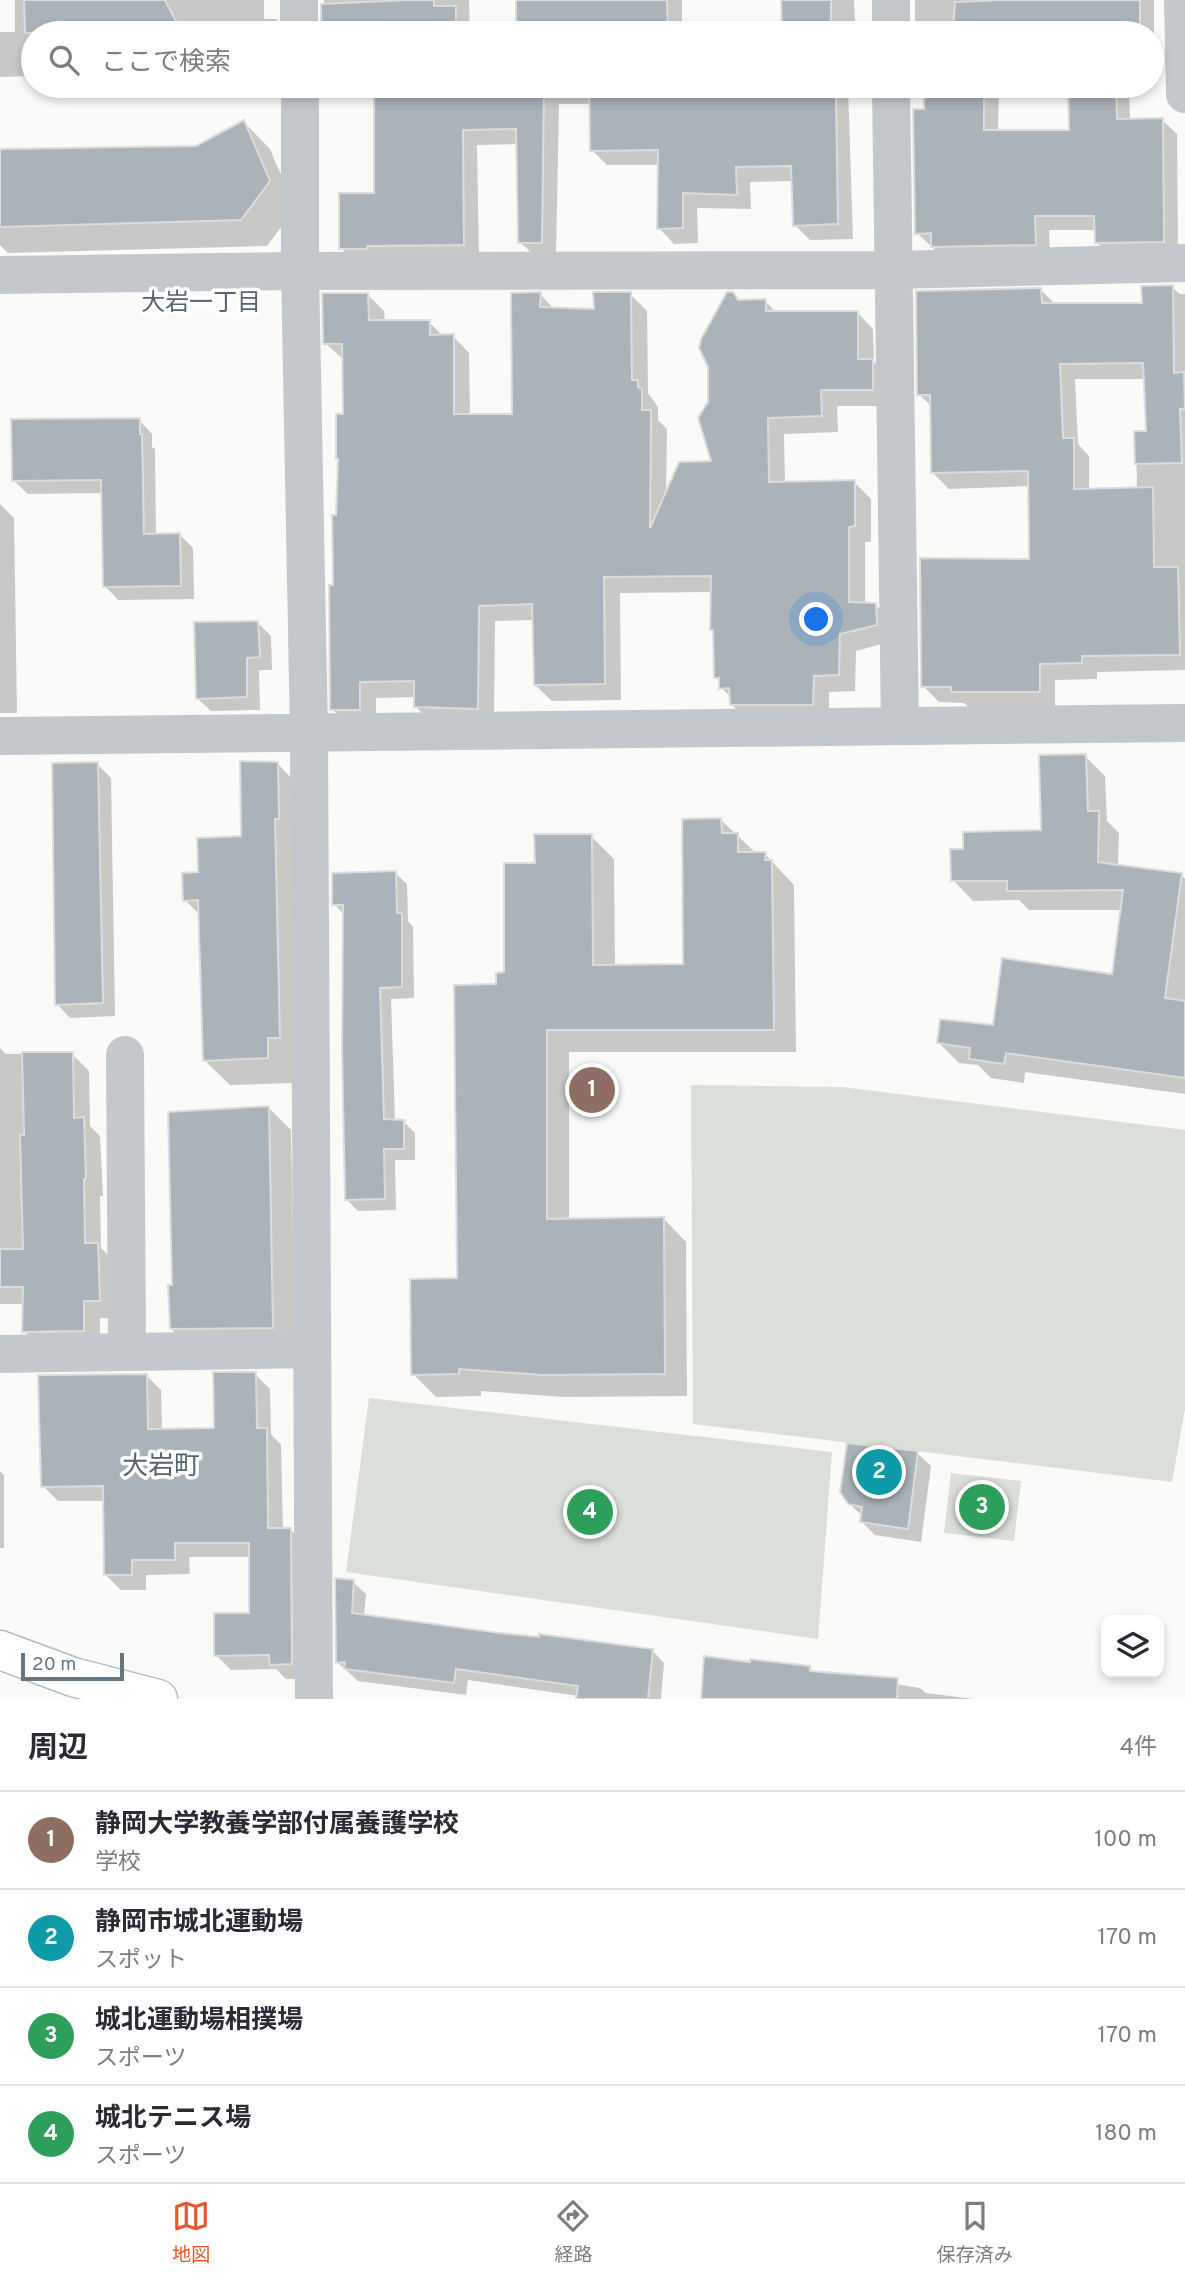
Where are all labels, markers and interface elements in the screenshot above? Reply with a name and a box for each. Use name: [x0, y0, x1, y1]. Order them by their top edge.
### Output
search box: [21, 21, 1164, 98]
icon: search: [45, 41, 83, 79]
text: ここで検索: [101, 47, 231, 80]
district label: 大岩一丁目: [141, 289, 261, 319]
your location: [799, 602, 833, 636]
pin: 1: [569, 1064, 615, 1116]
pin: 2: [856, 1446, 902, 1498]
district label: 大岩町: [122, 1451, 200, 1484]
pin: 3: [959, 1481, 1005, 1533]
pin: 4: [567, 1486, 613, 1538]
map controls: [1101, 1615, 1164, 1678]
button: layers: [1101, 1615, 1164, 1678]
scale bar: [21, 1650, 124, 1682]
text: 20 m: [32, 1653, 76, 1677]
text: 周辺: [28, 1731, 88, 1768]
text: 4件: [1120, 1734, 1157, 1763]
text: 静岡大学教養学部付属養護学校: [95, 1809, 459, 1842]
text: 1: [46, 1826, 56, 1855]
text: 100 m: [1094, 1826, 1157, 1855]
text: 学校: [95, 1849, 141, 1878]
text: 静岡市城北運動場: [95, 1907, 303, 1940]
text: 2: [44, 1924, 58, 1953]
text: 170 m: [1098, 1924, 1157, 1953]
text: スポット: [95, 1947, 187, 1976]
text: 城北運動場相撲場: [95, 2005, 303, 2038]
text: 3: [44, 2022, 58, 2051]
text: 170 m: [1098, 2022, 1157, 2051]
text: スポーツ: [95, 2045, 187, 2074]
text: 城北テニス場: [95, 2103, 251, 2136]
text: 4: [44, 2120, 58, 2149]
text: 180 m: [1095, 2120, 1157, 2149]
text: スポーツ: [95, 2143, 187, 2172]
tab: 地図: [172, 2197, 210, 2268]
tab: 経路: [554, 2197, 593, 2268]
tab: 保存済み: [937, 2197, 1013, 2268]

